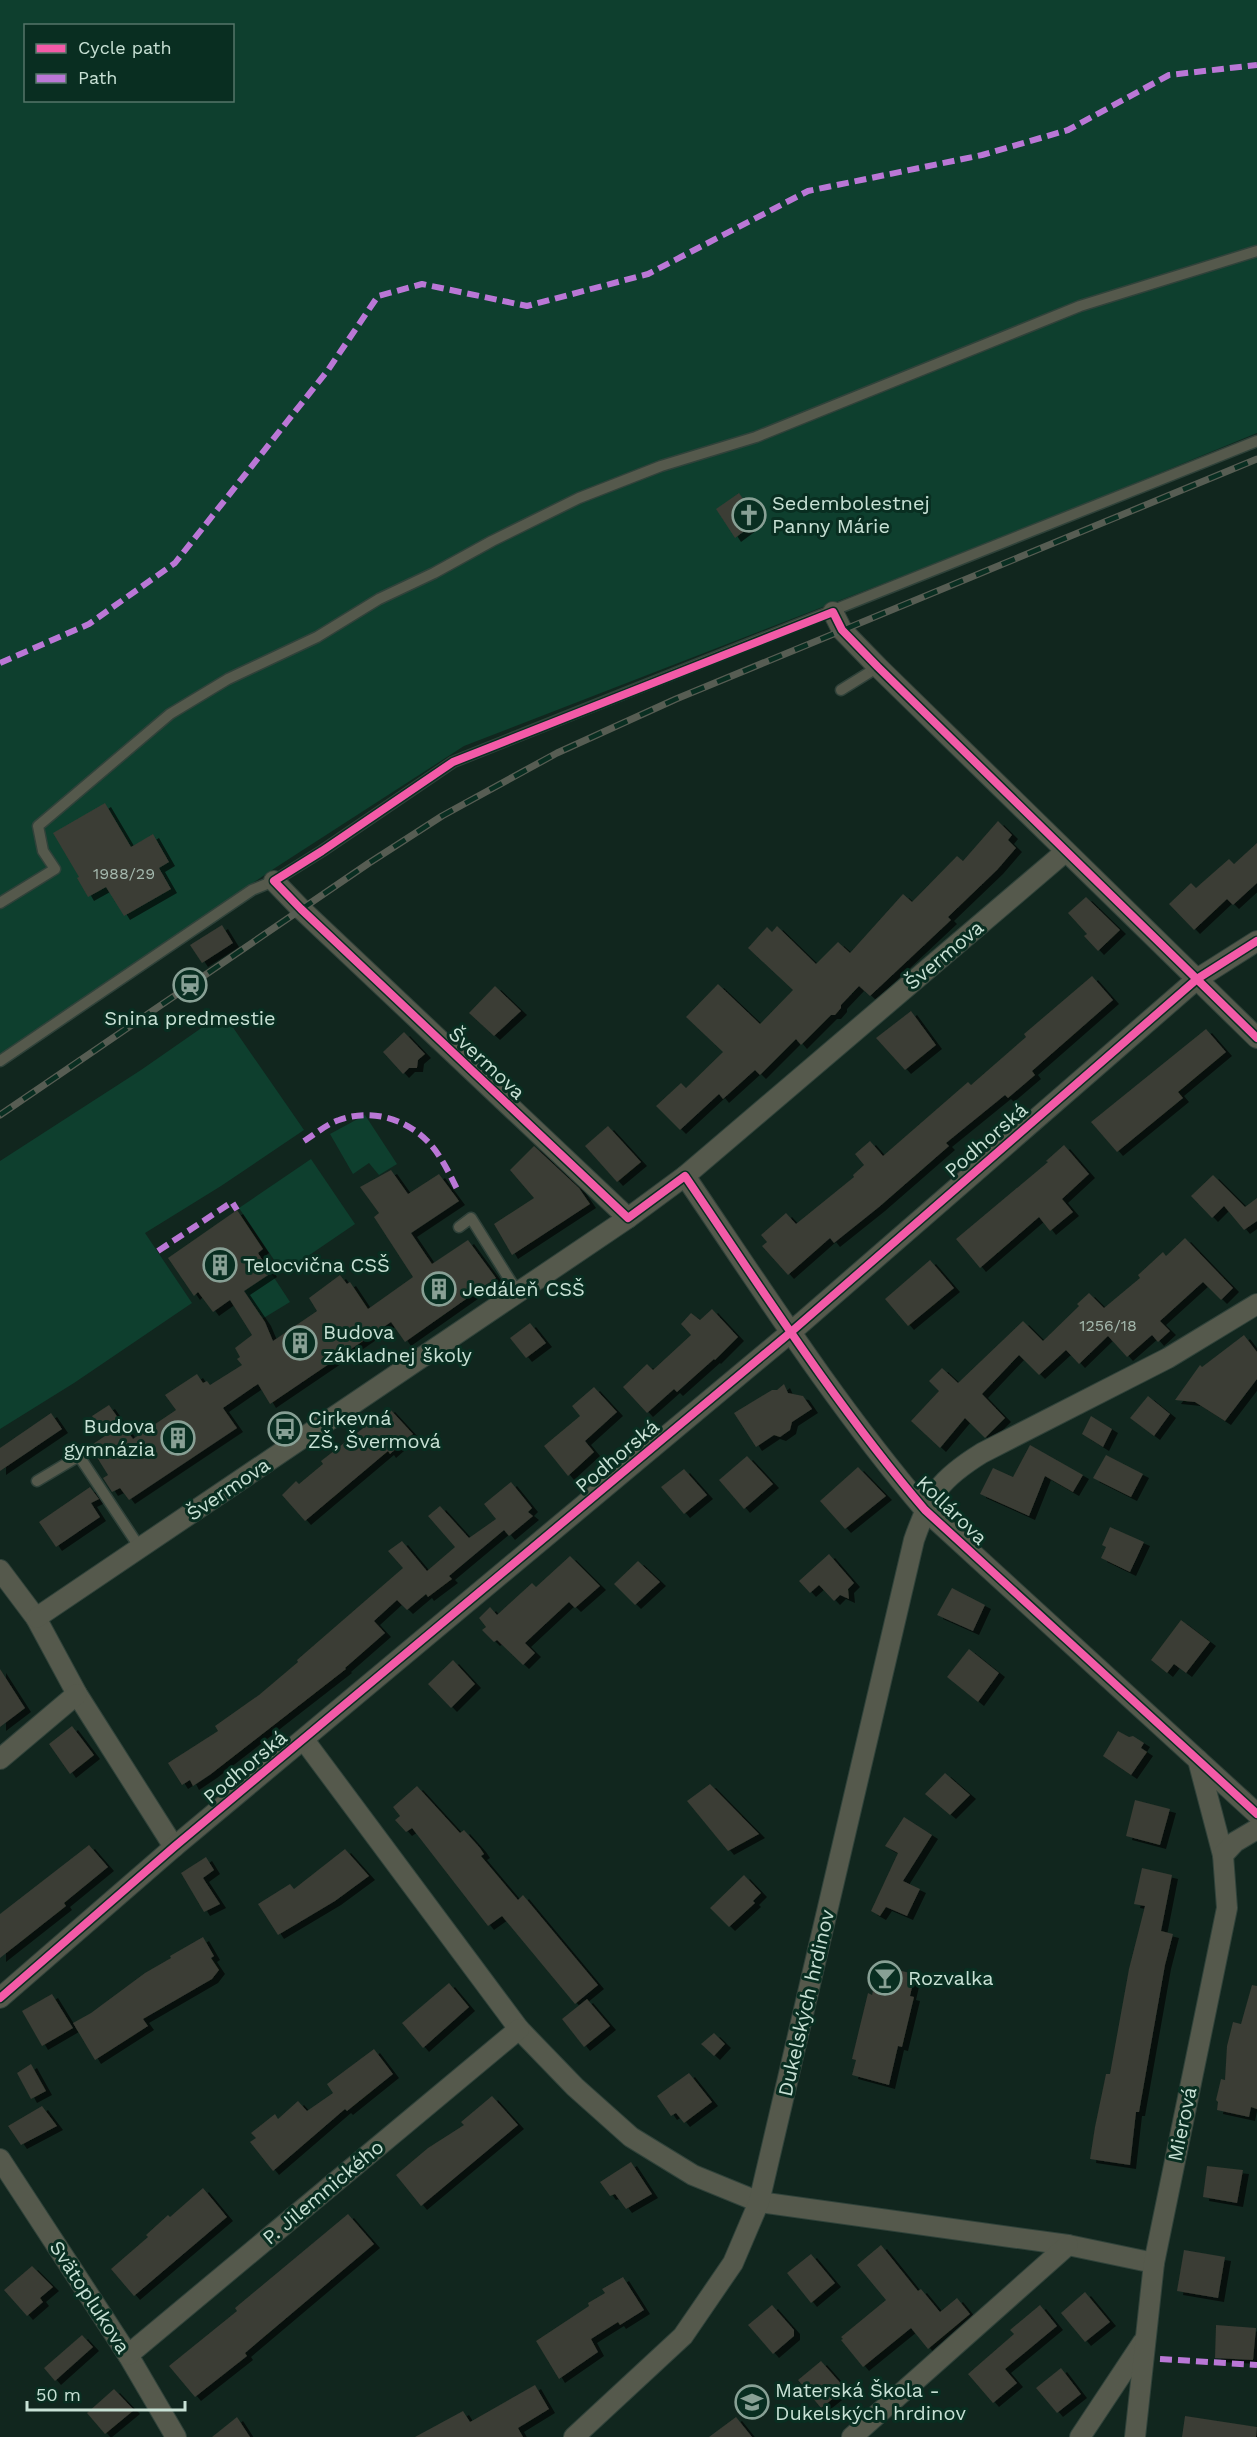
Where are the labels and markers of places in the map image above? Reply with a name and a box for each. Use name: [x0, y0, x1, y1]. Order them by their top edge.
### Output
place label: Sedembolestnej Panny Márie: [772, 491, 930, 538]
church icon: Sedembolestnej Panny Márie: [731, 497, 767, 533]
station icon: Snina predmestie: [172, 967, 208, 1003]
place label: Snina predmestie: [104, 1006, 276, 1030]
building icon: Telocvična CSŠ: [202, 1247, 238, 1283]
place label: Telocvična CSŠ: [243, 1253, 390, 1277]
building icon: Jedáleň CSŠ: [421, 1271, 457, 1307]
place label: Jedáleň CSŠ: [462, 1277, 585, 1301]
place label: Budova základnej školy: [323, 1320, 473, 1367]
building icon: Budova základnej školy: [282, 1325, 318, 1361]
place label: Cirkevná ZŠ, Švermová: [308, 1406, 441, 1453]
bus stop icon: Cirkevná ZŠ, Švermová: [267, 1411, 303, 1447]
place label: Budova gymnázia: [64, 1414, 155, 1461]
building icon: Budova gymnázia: [160, 1420, 196, 1456]
bar icon: Rozvalka: [867, 1960, 903, 1996]
place label: Rozvalka: [908, 1966, 994, 1990]
place label: Materská Škola - Dukelských hrdinov: [775, 2378, 966, 2425]
school or university icon: Materská Škola - Dukelských hrdinov: [734, 2384, 770, 2420]

